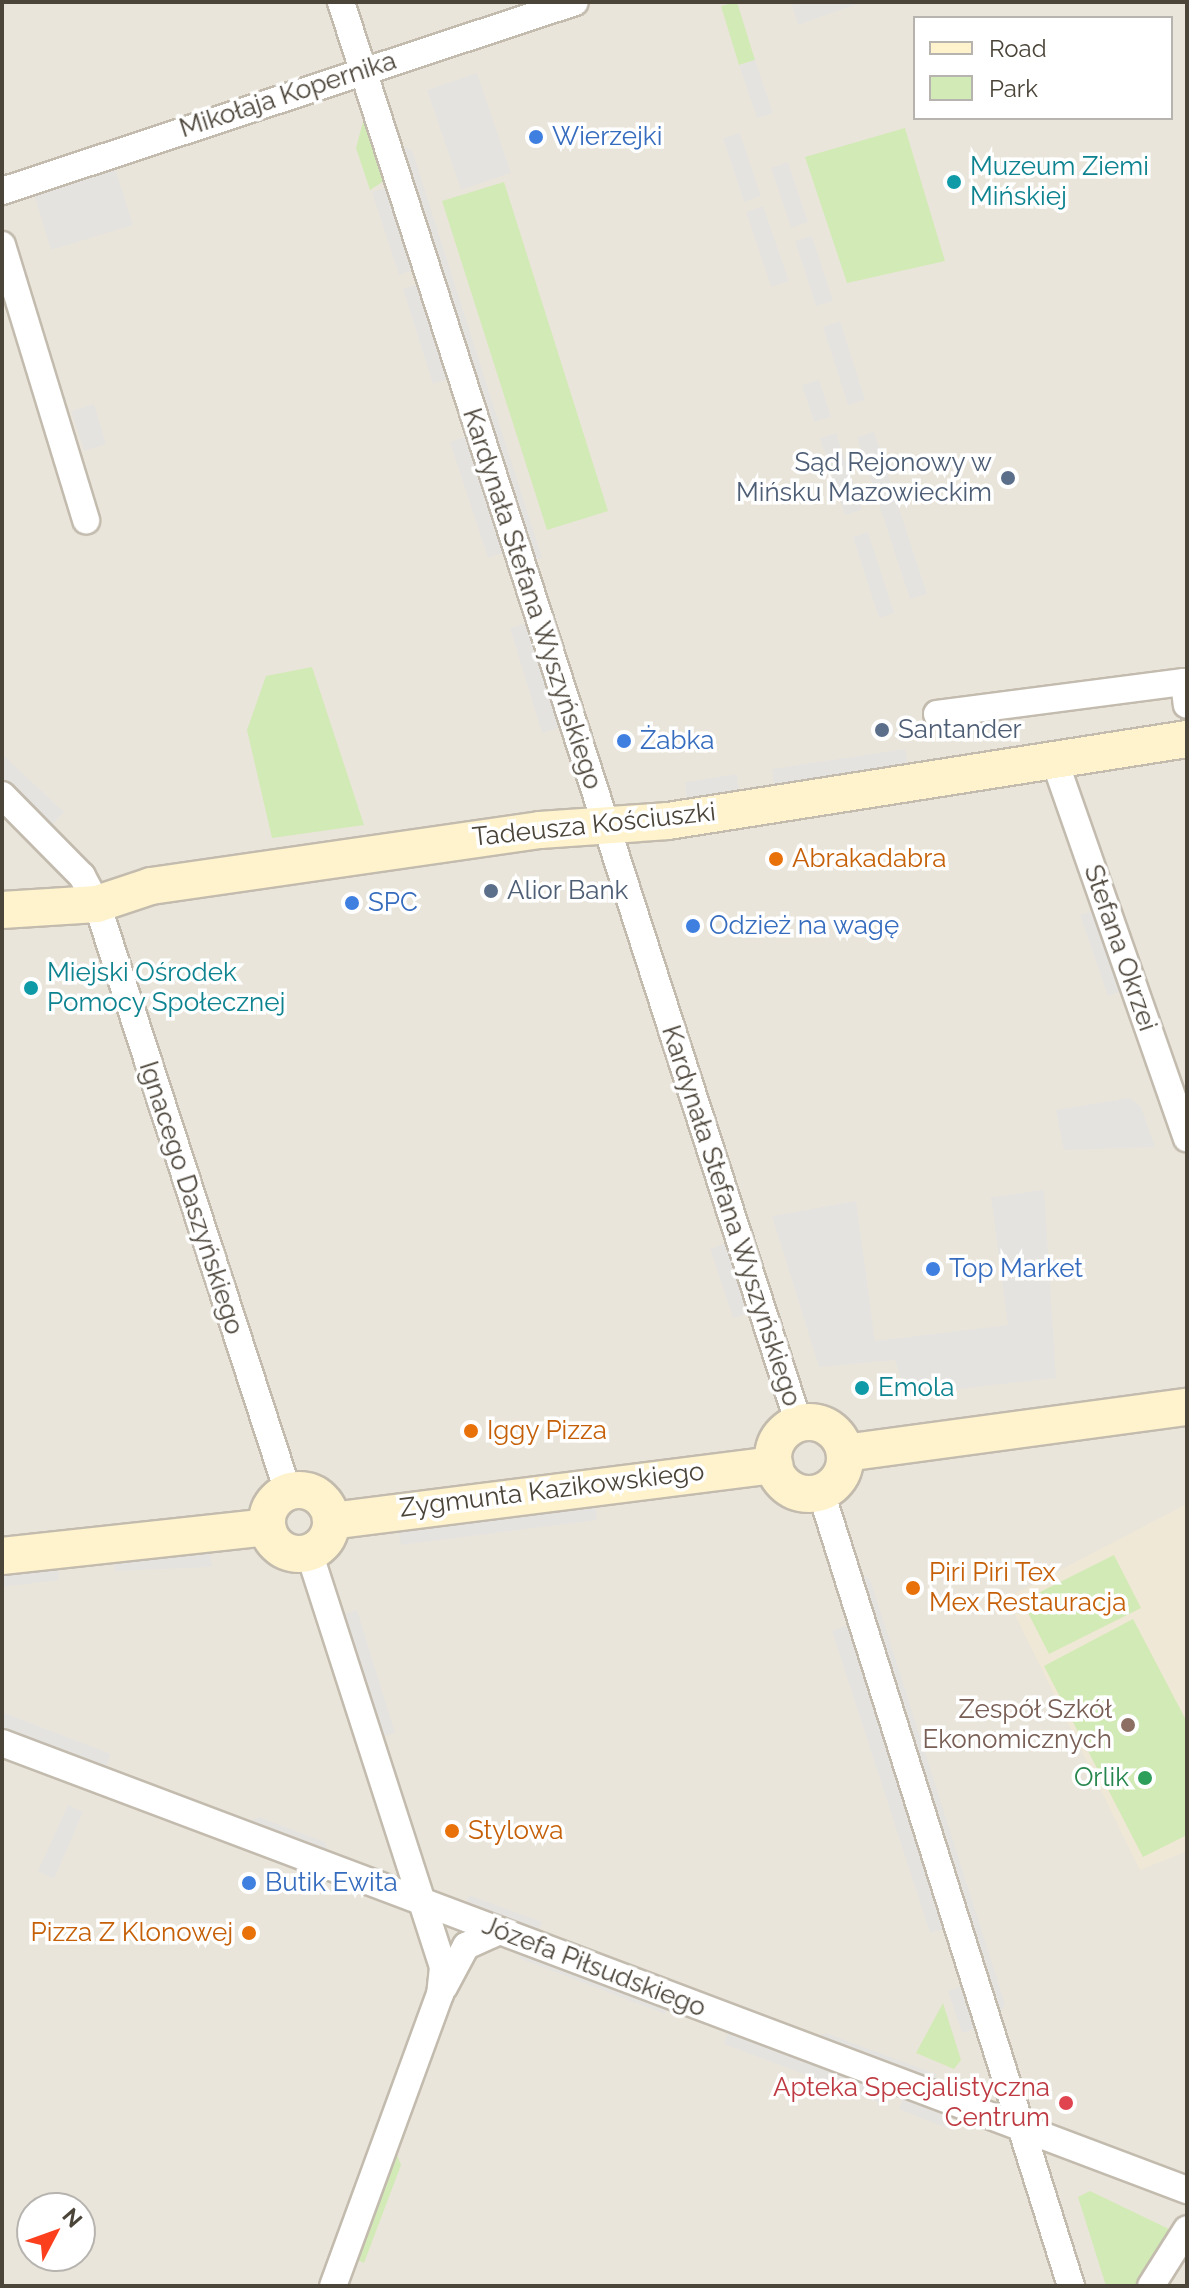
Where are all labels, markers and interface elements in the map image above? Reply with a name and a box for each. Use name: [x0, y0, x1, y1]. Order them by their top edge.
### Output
legend: [913, 16, 1173, 120]
text: Road: [989, 34, 1047, 63]
street label: Mikołaja Kopernika: [176, 45, 400, 145]
text: Park: [989, 74, 1038, 103]
place label: Wierzejki: [552, 121, 662, 153]
marker: Wierzejki: [527, 128, 545, 146]
place label: Muzeum Ziemi Mińskiej: [970, 151, 1149, 212]
marker: Muzeum Ziemi Mińskiej: [945, 173, 963, 191]
street label: Kardynała Stefana Wyszyńskiego: [455, 404, 609, 794]
place label: Sąd Rejonowy w Mińsku Mazowieckim: [736, 447, 992, 508]
marker: Sąd Rejonowy w Mińsku Mazowieckim: [999, 469, 1017, 487]
place label: Santander: [898, 714, 1022, 746]
marker: Santander: [873, 721, 891, 739]
place label: Żabka: [640, 725, 714, 757]
marker: Żabka: [615, 732, 633, 750]
street label: Tadeusza Kościuszki: [471, 797, 717, 853]
place label: Abrakadabra: [792, 843, 946, 875]
marker: Abrakadabra: [767, 850, 785, 868]
street label: Stefana Okrzei: [1077, 861, 1163, 1035]
place label: Alior Bank: [507, 875, 629, 907]
marker: Alior Bank: [482, 882, 500, 900]
place label: SPC: [368, 887, 418, 919]
marker: SPC: [343, 894, 361, 912]
place label: Odzież na wagę: [709, 910, 900, 942]
marker: Odzież na wagę: [684, 917, 702, 935]
place label: Miejski Ośrodek Pomocy Społecznej: [47, 957, 286, 1018]
marker: Miejski Ośrodek Pomocy Społecznej: [22, 979, 40, 997]
street label: Kardynała Stefana Wyszyńskiego: [654, 1021, 808, 1411]
street label: Ignacego Daszyńskiego: [132, 1058, 250, 1338]
place label: Top Market: [949, 1253, 1083, 1285]
marker: Top Market: [924, 1260, 942, 1278]
place label: Emola: [878, 1372, 954, 1404]
marker: Emola: [853, 1379, 871, 1397]
place label: Iggy Pizza: [487, 1415, 608, 1447]
marker: Iggy Pizza: [462, 1422, 480, 1440]
street label: Zygmunta Kazikowskiego: [398, 1456, 706, 1524]
place label: Piri Piri Tex Mex Restauracja: [929, 1557, 1126, 1618]
marker: Piri Piri Tex Mex Restauracja: [904, 1579, 922, 1597]
place label: Zespół Szkół Ekonomicznych: [922, 1694, 1112, 1756]
marker: Zespół Szkół Ekonomicznych: [1119, 1716, 1137, 1734]
place label: Orlik: [1074, 1762, 1129, 1794]
marker: Orlik: [1136, 1769, 1154, 1787]
place label: Stylowa: [468, 1815, 563, 1847]
marker: Stylowa: [443, 1822, 461, 1840]
place label: Butik Ewita: [265, 1867, 398, 1899]
marker: Butik Ewita: [240, 1874, 258, 1892]
street label: Józefa Piłsudskiego: [478, 1910, 710, 2024]
place label: Pizza Z Klonowej: [31, 1917, 233, 1949]
marker: Pizza Z Klonowej: [240, 1924, 258, 1942]
place label: Apteka Specjalistyczna Centrum: [773, 2072, 1050, 2134]
marker: Apteka Specjalistyczna Centrum: [1057, 2094, 1075, 2112]
north arrow: [16, 2192, 96, 2272]
text: N: [57, 2203, 88, 2232]

